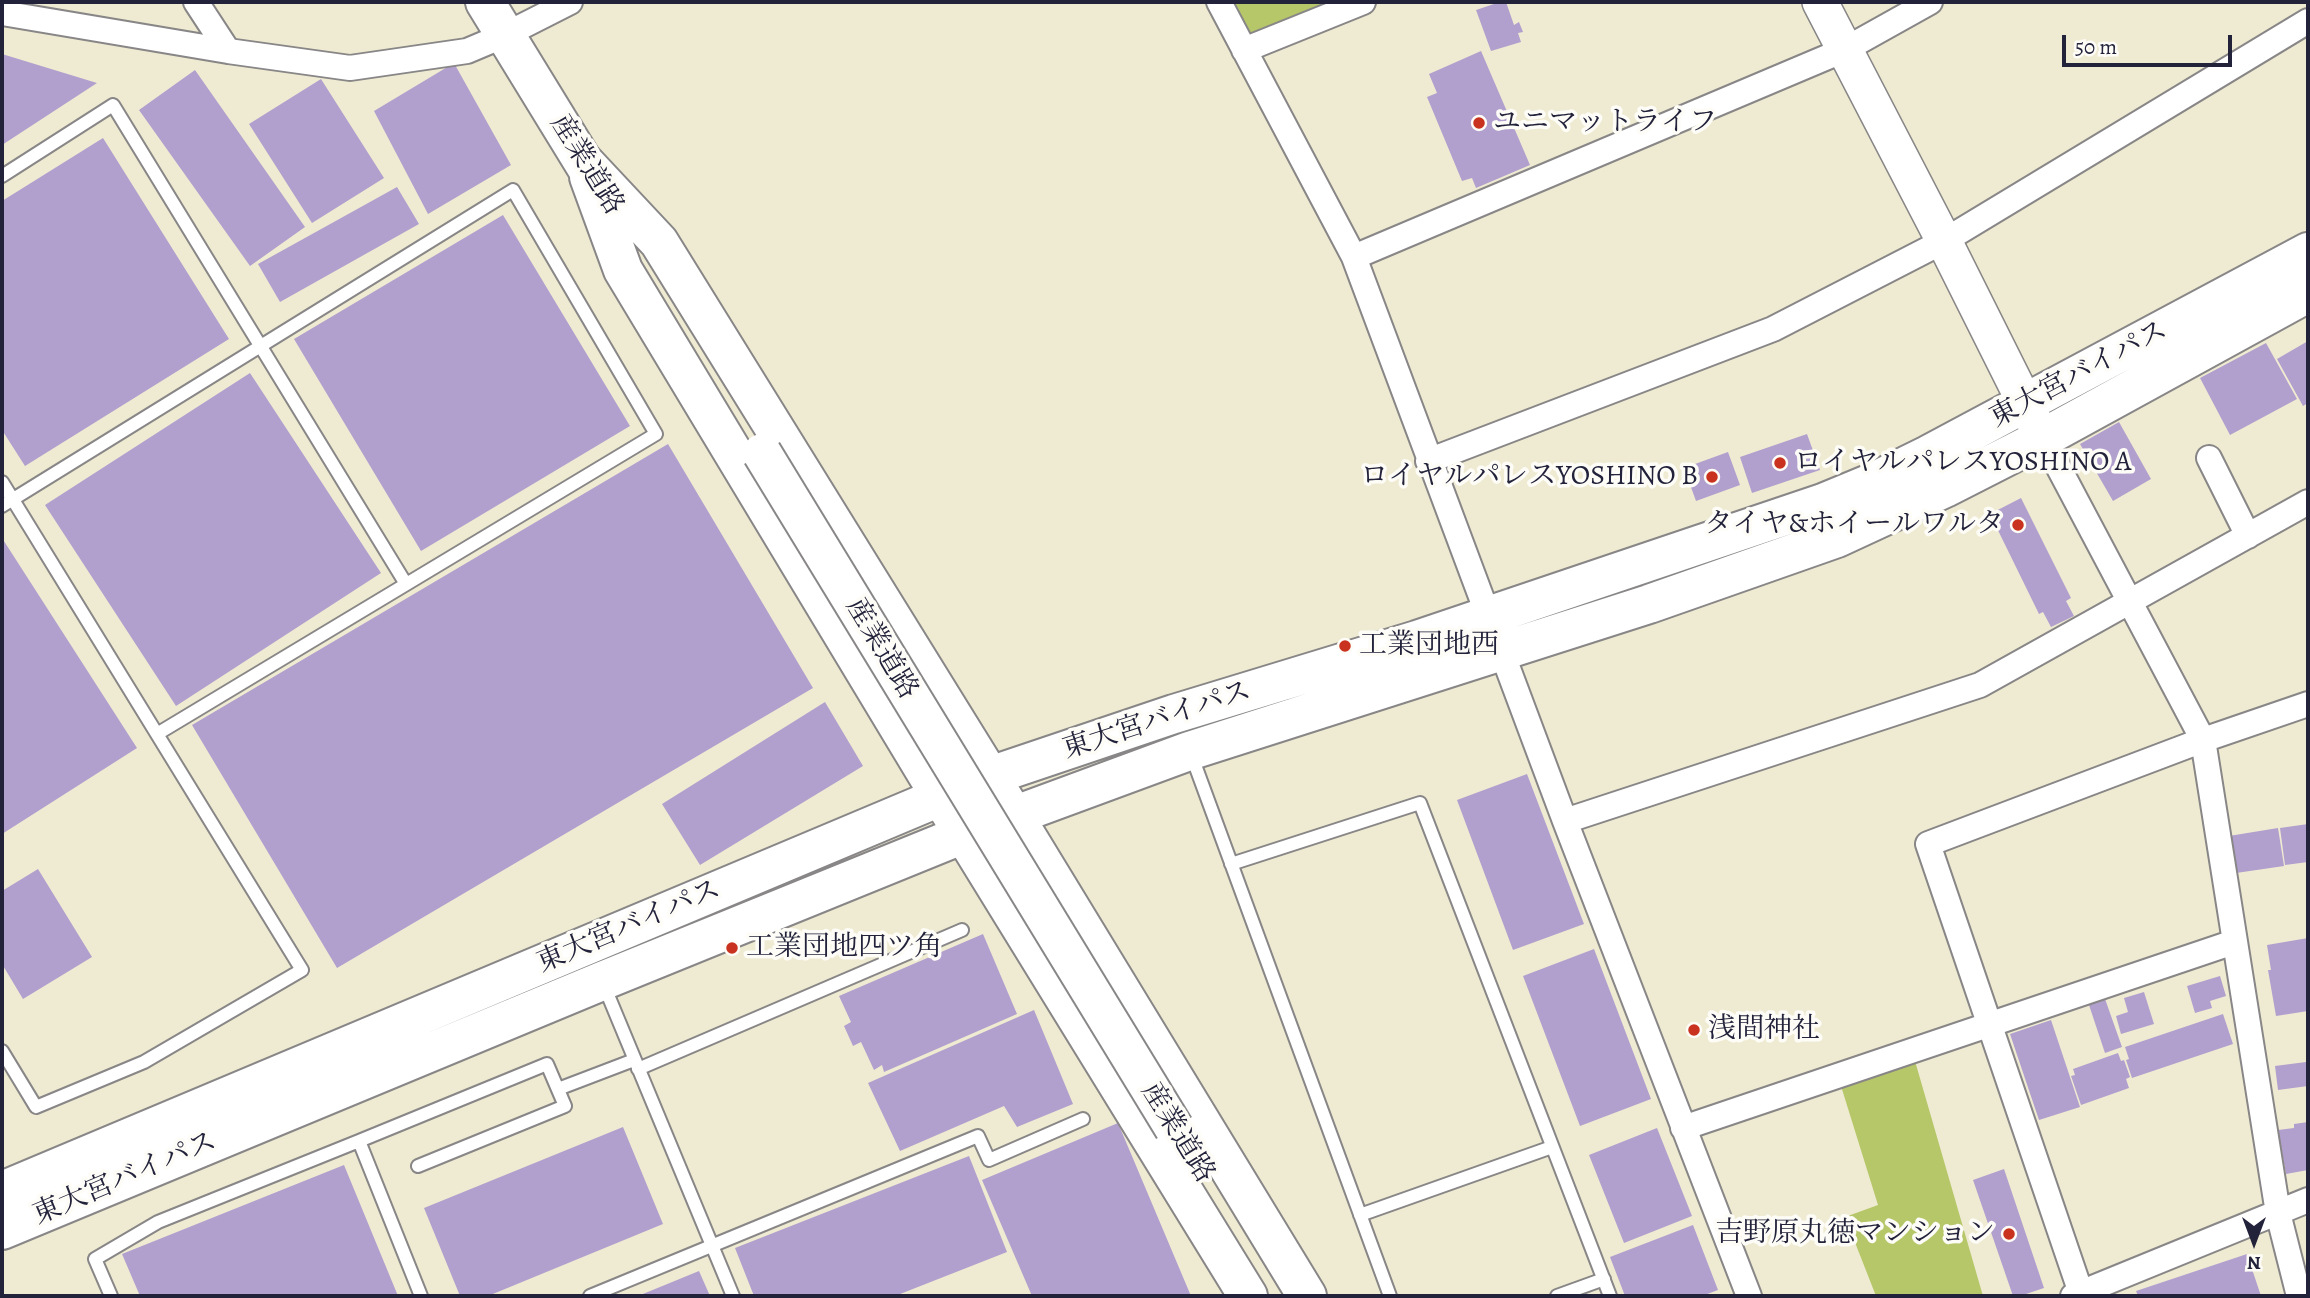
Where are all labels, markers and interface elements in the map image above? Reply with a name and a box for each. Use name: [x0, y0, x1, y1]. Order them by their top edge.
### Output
scale bar: [2065, 21, 2235, 65]
text: 50 m: [2075, 33, 2117, 61]
place label: ユニマットライフ: [1493, 106, 1717, 140]
street label: 産業道路: [542, 109, 630, 221]
marker: ユニマットライフ: [1471, 115, 1487, 131]
street label: 東大宮バイパス: [1985, 314, 2173, 436]
place label: ロイヤルパレスYOSHINO A: [1794, 446, 2131, 480]
marker: ロイヤルパレスYOSHINO A: [1772, 455, 1788, 471]
place label: ロイヤルパレスYOSHINO B: [1360, 460, 1698, 494]
marker: ロイヤルパレスYOSHINO B: [1704, 469, 1720, 485]
place label: タイヤ&ホイールワルタ: [1704, 508, 2004, 542]
marker: タイヤ&ホイールワルタ: [2010, 517, 2026, 533]
street label: 産業道路: [838, 592, 924, 706]
place label: 工業団地西: [1359, 629, 1499, 663]
marker: 工業団地西: [1337, 638, 1353, 654]
street label: 東大宮バイパス: [1059, 675, 1255, 767]
street label: 東大宮バイパス: [532, 873, 726, 981]
place label: 工業団地四ツ角: [746, 931, 942, 965]
marker: 工業団地四ツ角: [724, 940, 740, 956]
place label: 浅間神社: [1708, 1013, 1820, 1047]
marker: 浅間神社: [1686, 1022, 1702, 1038]
street label: 産業道路: [1133, 1077, 1221, 1189]
street label: 東大宮バイパス: [28, 1125, 222, 1233]
north arrow: [2219, 1207, 2289, 1277]
place label: 吉野原丸徳マンション: [1715, 1217, 1995, 1251]
marker: 吉野原丸徳マンション: [2001, 1226, 2017, 1242]
text: N: [2247, 1250, 2261, 1276]

